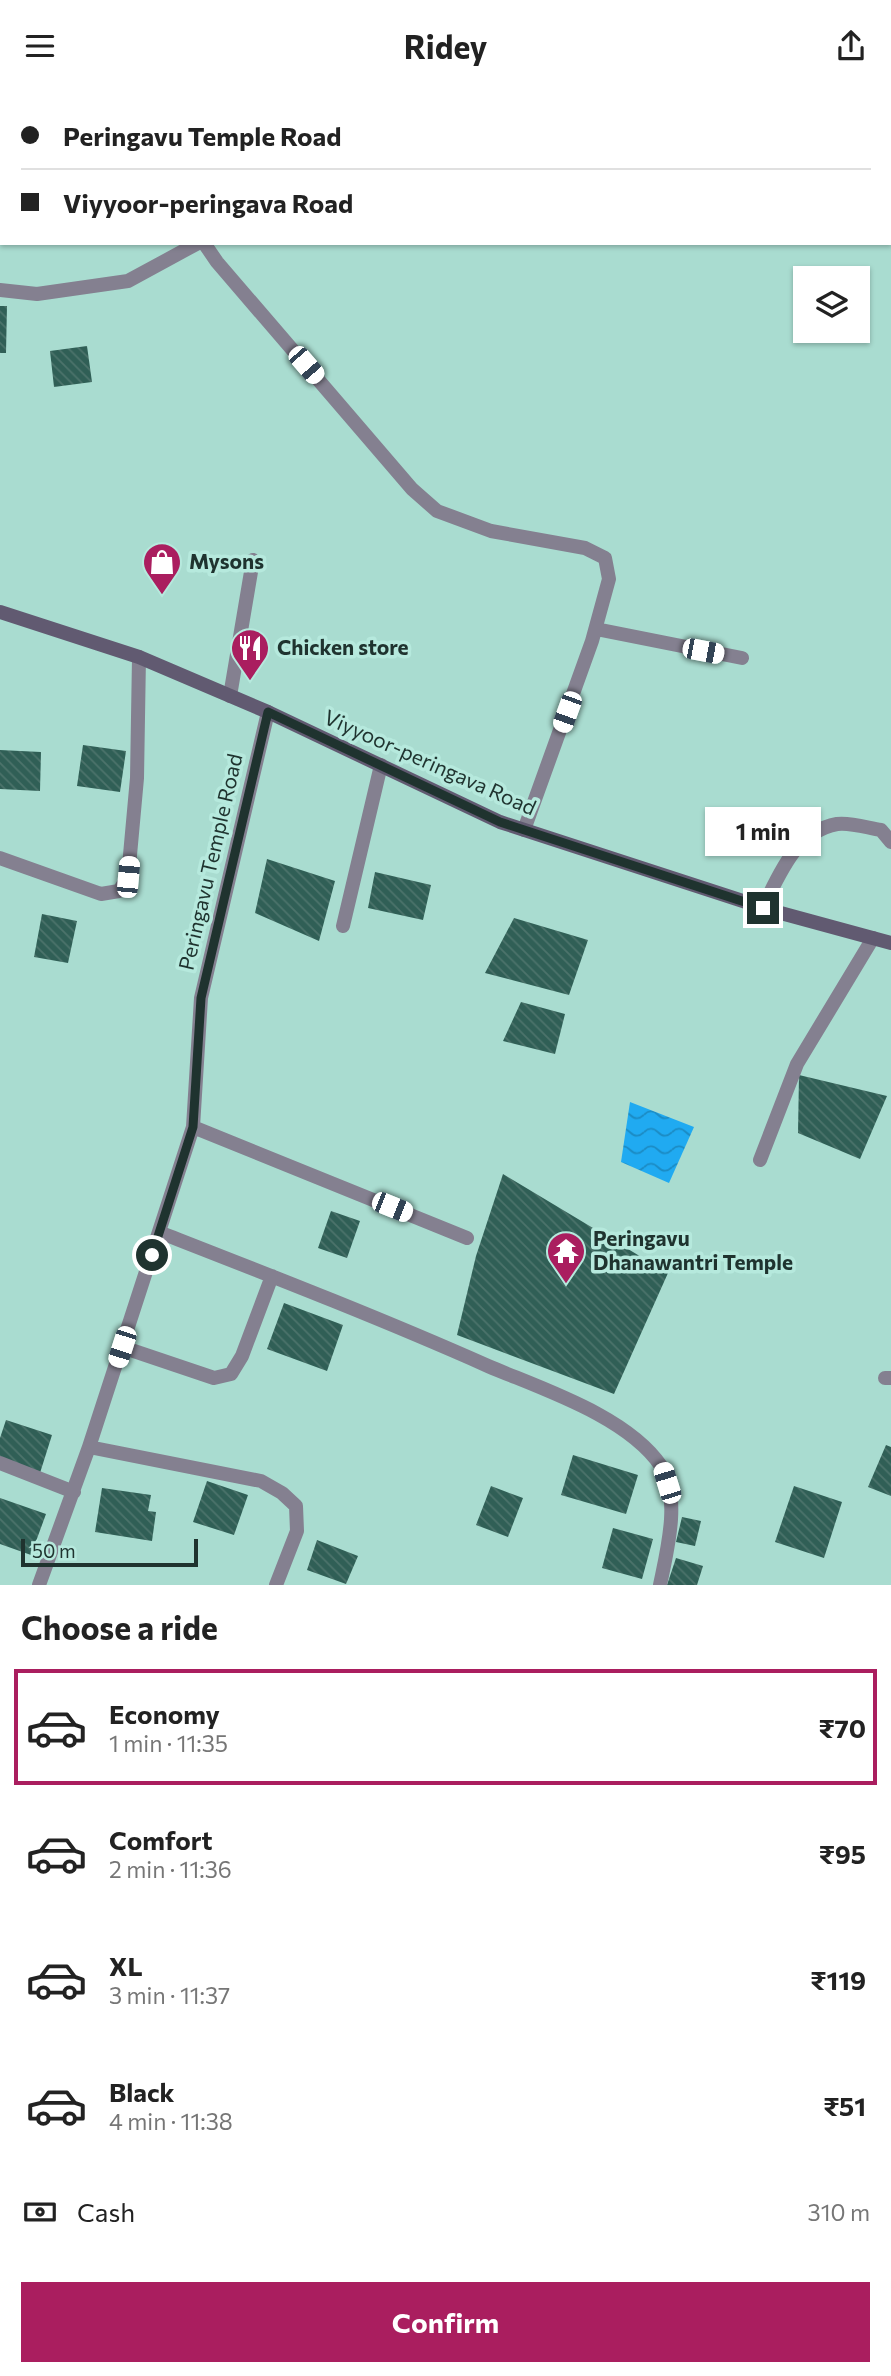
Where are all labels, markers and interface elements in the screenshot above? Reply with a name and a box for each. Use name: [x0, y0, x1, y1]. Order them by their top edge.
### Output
text: Ridey: [404, 26, 487, 66]
icon: menu: [21, 27, 59, 65]
icon: share: [832, 27, 870, 65]
text: Peringavu Temple Road: [63, 120, 342, 151]
text: Viyyoor-peringava Road: [63, 187, 353, 218]
map controls: [793, 266, 870, 343]
button: layers: [793, 266, 870, 343]
car: [285, 342, 328, 388]
shop icon: Mysons: [141, 541, 183, 596]
place label: Mysons: [189, 548, 264, 573]
restaurant icon: Chicken store: [229, 627, 271, 682]
place label: Chicken store: [277, 634, 409, 659]
car: [681, 637, 726, 665]
car: [550, 689, 585, 735]
street label: Viyyoor-peringava Road: [321, 704, 540, 820]
street label: Peringavu Temple Road: [172, 751, 247, 972]
callout: 1 min: [705, 807, 821, 855]
text: 1 min: [736, 817, 790, 845]
car: [116, 855, 141, 899]
route end: [747, 892, 779, 924]
car: [369, 1189, 416, 1225]
place label: Peringavu Dhanawantri Temple: [593, 1225, 793, 1274]
temple icon: Peringavu Dhanawantri Temple: [545, 1230, 587, 1285]
route start: [136, 1239, 168, 1271]
car: [106, 1324, 139, 1370]
car: [651, 1460, 684, 1506]
scale bar: [21, 1536, 198, 1568]
text: 50 m: [32, 1539, 76, 1562]
text: Choose a ride: [21, 1607, 218, 1647]
icon: car: [25, 1696, 88, 1759]
text: Economy: [109, 1698, 220, 1729]
text: ₹70: [819, 1712, 866, 1743]
text: 1 min · 11:35: [109, 1729, 228, 1757]
icon: car: [25, 1822, 88, 1885]
text: Comfort: [109, 1824, 212, 1855]
text: ₹95: [819, 1838, 866, 1869]
text: 2 min · 11:36: [109, 1855, 232, 1883]
icon: car: [25, 1948, 88, 2011]
text: XL: [109, 1950, 143, 1981]
text: ₹119: [810, 1964, 866, 1995]
text: 3 min · 11:37: [109, 1981, 230, 2009]
icon: car: [25, 2074, 88, 2137]
text: Black: [109, 2076, 175, 2107]
text: ₹51: [823, 2090, 866, 2121]
text: 4 min · 11:38: [109, 2107, 233, 2135]
icon: cash: [21, 2193, 59, 2231]
text: Cash: [77, 2196, 135, 2227]
text: 310 m: [808, 2198, 870, 2226]
button: Confirm: [21, 2282, 870, 2362]

